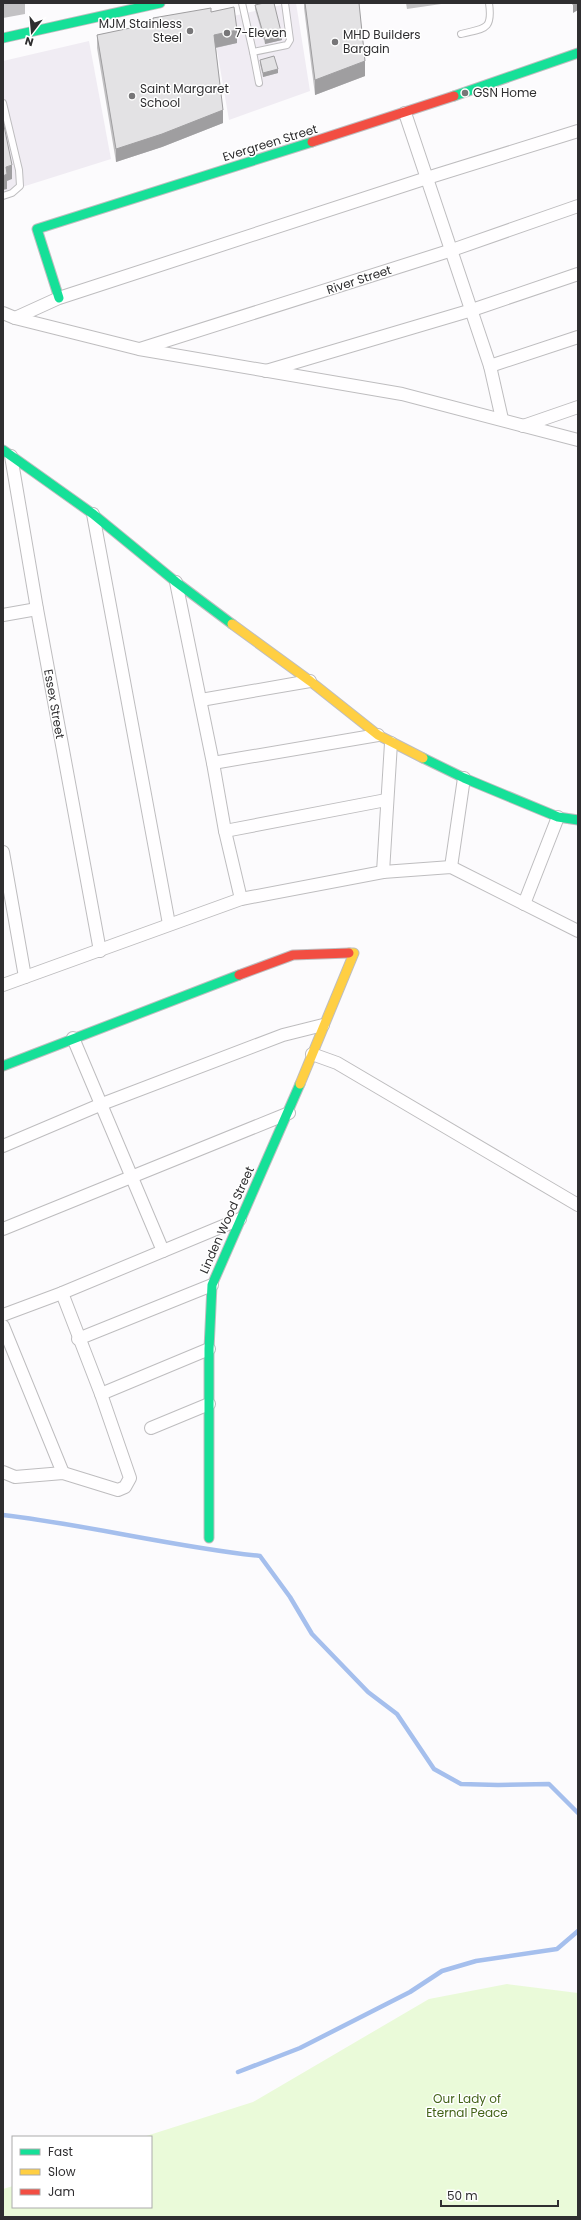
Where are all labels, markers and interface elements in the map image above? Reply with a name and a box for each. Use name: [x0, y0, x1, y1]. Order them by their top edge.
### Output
north arrow: [12, 12, 52, 52]
place label: MJM Stainless Steel: [99, 15, 182, 46]
place label: 7-Eleven: [235, 24, 287, 41]
marker: MJM Stainless Steel: [185, 26, 195, 36]
place label: MHD Builders Bargain: [343, 26, 421, 57]
marker: 7-Eleven: [222, 28, 232, 38]
text: N: [23, 33, 35, 50]
marker: MHD Builders Bargain: [330, 37, 340, 47]
place label: Saint Margaret School: [140, 80, 229, 111]
place label: GSN Home: [473, 84, 537, 101]
marker: GSN Home: [460, 88, 470, 98]
marker: Saint Margaret School: [127, 91, 137, 101]
street label: Evergreen Street: [220, 120, 319, 165]
street label: River Street: [324, 261, 393, 298]
street label: Essex Street: [40, 668, 69, 740]
street label: Linden Wood Street: [195, 1163, 258, 1276]
park label: Our Lady of Eternal Peace: [426, 2090, 508, 2121]
legend: [12, 2136, 152, 2208]
text: Fast: [48, 2143, 73, 2160]
text: Slow: [48, 2163, 76, 2180]
scale bar: [441, 2182, 558, 2208]
text: Jam: [48, 2183, 75, 2200]
text: 50 m: [447, 2187, 478, 2204]

